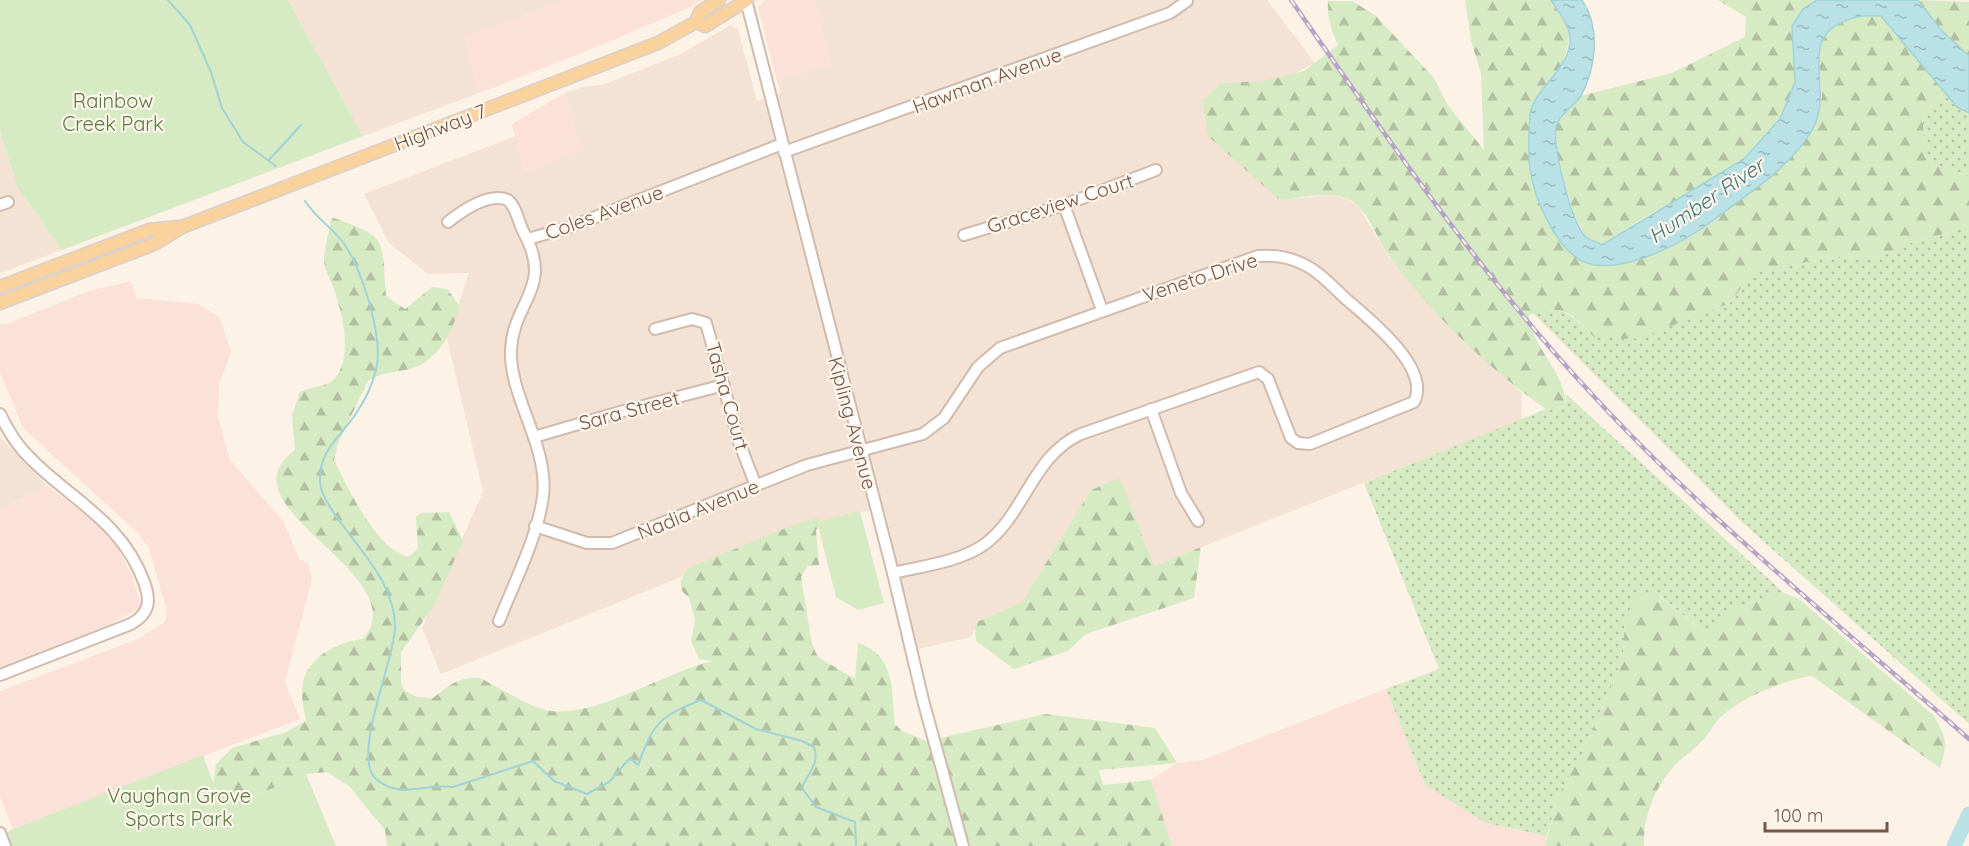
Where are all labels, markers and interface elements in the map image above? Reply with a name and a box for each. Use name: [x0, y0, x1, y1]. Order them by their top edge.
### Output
street label: Hawman Avenue: [909, 41, 1065, 119]
park label: Rainbow Creek Park: [62, 88, 164, 136]
street label: Highway 7: [390, 98, 490, 156]
water label: Humber River: [1643, 150, 1771, 248]
street label: Graceview Court: [984, 167, 1137, 238]
street label: Coles Avenue: [541, 179, 667, 245]
street label: Veneto Drive: [1139, 247, 1261, 307]
street label: Tasha Court: [701, 339, 755, 453]
street label: Kipling Avenue: [823, 354, 883, 492]
street label: Sara Street: [576, 385, 682, 435]
street label: Nadia Avenue: [633, 473, 763, 545]
park label: Vaughan Grove Sports Park: [107, 783, 251, 831]
scale bar: [1765, 795, 1886, 833]
text: 100 m: [1774, 804, 1823, 827]

